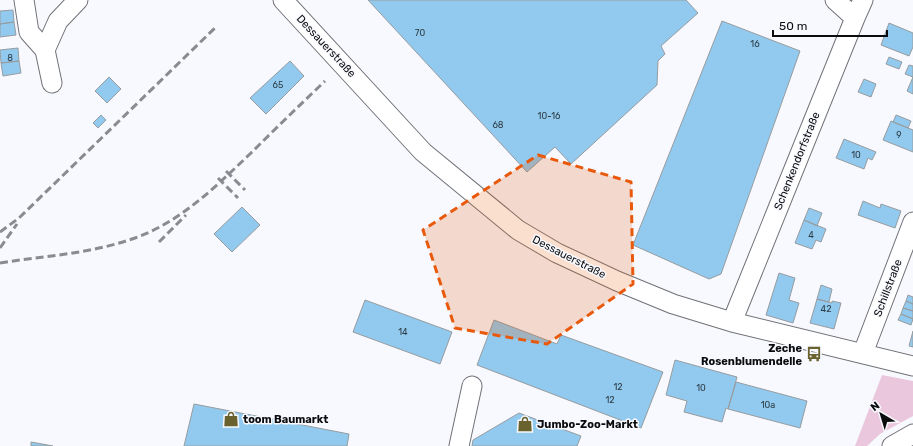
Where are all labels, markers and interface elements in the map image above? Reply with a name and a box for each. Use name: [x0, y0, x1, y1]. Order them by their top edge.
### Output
street label: Dessauerstraße: [294, 12, 358, 80]
scale bar: [773, 12, 887, 38]
text: 50 m: [779, 19, 807, 33]
house number: 70: [415, 28, 425, 38]
house number: 16: [750, 39, 760, 49]
house number: 8: [7, 53, 13, 63]
house number: 65: [273, 80, 283, 90]
street label: Schenkendorfstraße: [771, 110, 823, 212]
house number: 10-16: [538, 111, 561, 121]
house number: 68: [492, 120, 504, 130]
house number: 9: [896, 130, 902, 140]
house number: 10: [851, 150, 861, 160]
house number: 4: [808, 230, 814, 240]
street label: Dessauerstraße: [530, 233, 608, 281]
street label: Schillstraße: [871, 258, 905, 318]
house number: 42: [821, 304, 831, 314]
house number: 14: [398, 327, 408, 337]
place label: Zeche Rosenblumendelle: [701, 342, 802, 368]
bus stop icon: Zeche Rosenblumendelle: [805, 345, 823, 363]
house number: 12: [613, 382, 623, 392]
house number: 10: [696, 383, 706, 393]
north arrow: [861, 394, 901, 434]
house number: 12: [605, 395, 615, 405]
text: N: [868, 399, 882, 414]
house number: 10a: [761, 400, 775, 410]
shop icon: toom Baumarkt: [222, 410, 240, 428]
place label: toom Baumarkt: [243, 413, 328, 426]
shop icon: Jumbo-Zoo-Markt: [516, 415, 534, 433]
place label: Jumbo-Zoo-Markt: [537, 418, 638, 431]

